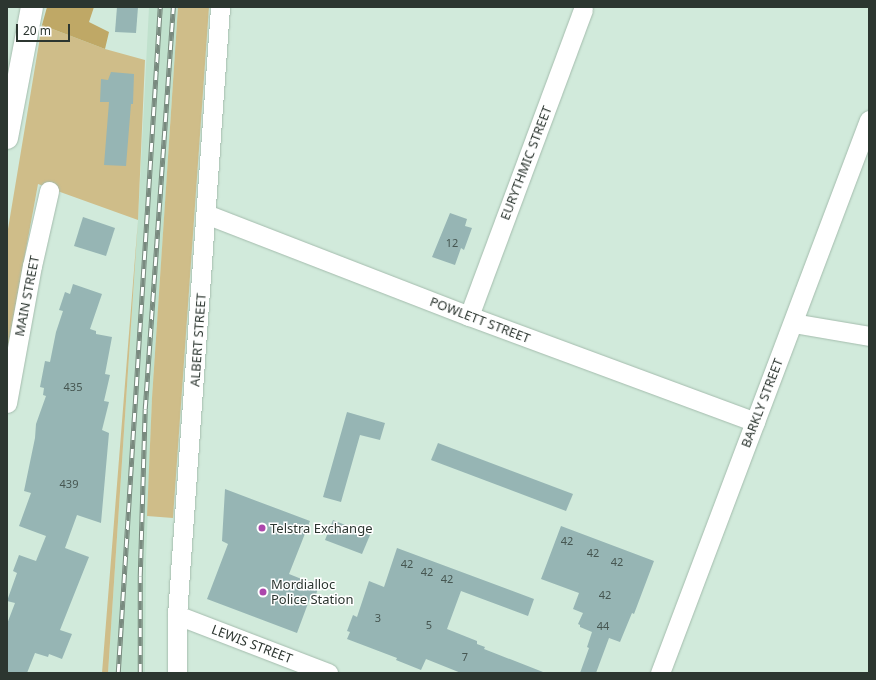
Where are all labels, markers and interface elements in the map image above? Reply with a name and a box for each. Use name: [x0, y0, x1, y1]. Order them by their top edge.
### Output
scale bar: [18, 16, 72, 42]
text: 20 m: [23, 22, 51, 39]
street label: EURYTHMIC STREET: [497, 104, 555, 222]
house number: 12: [446, 236, 458, 250]
street label: MAIN STREET: [12, 254, 42, 338]
street label: ALBERT STREET: [187, 293, 209, 387]
street label: POWLETT STREET: [428, 294, 532, 346]
street label: BARKLY STREET: [738, 356, 786, 450]
house number: 435: [64, 380, 82, 394]
house number: 439: [60, 477, 78, 491]
place label: Telstra Exchange: [270, 520, 372, 536]
marker: Telstra Exchange: [257, 523, 267, 533]
house number: 42: [561, 534, 573, 548]
house number: 42: [587, 546, 599, 560]
house number: 42: [611, 555, 623, 569]
house number: 42: [401, 557, 413, 571]
house number: 42: [421, 565, 433, 579]
house number: 42: [441, 572, 453, 586]
place label: Mordialloc Police Station: [271, 577, 353, 608]
marker: Mordialloc Police Station: [258, 587, 268, 597]
house number: 42: [599, 588, 611, 602]
house number: 3: [375, 611, 381, 625]
house number: 5: [426, 618, 432, 632]
house number: 44: [597, 619, 609, 633]
street label: LEWIS STREET: [209, 621, 295, 667]
house number: 7: [462, 650, 468, 664]

